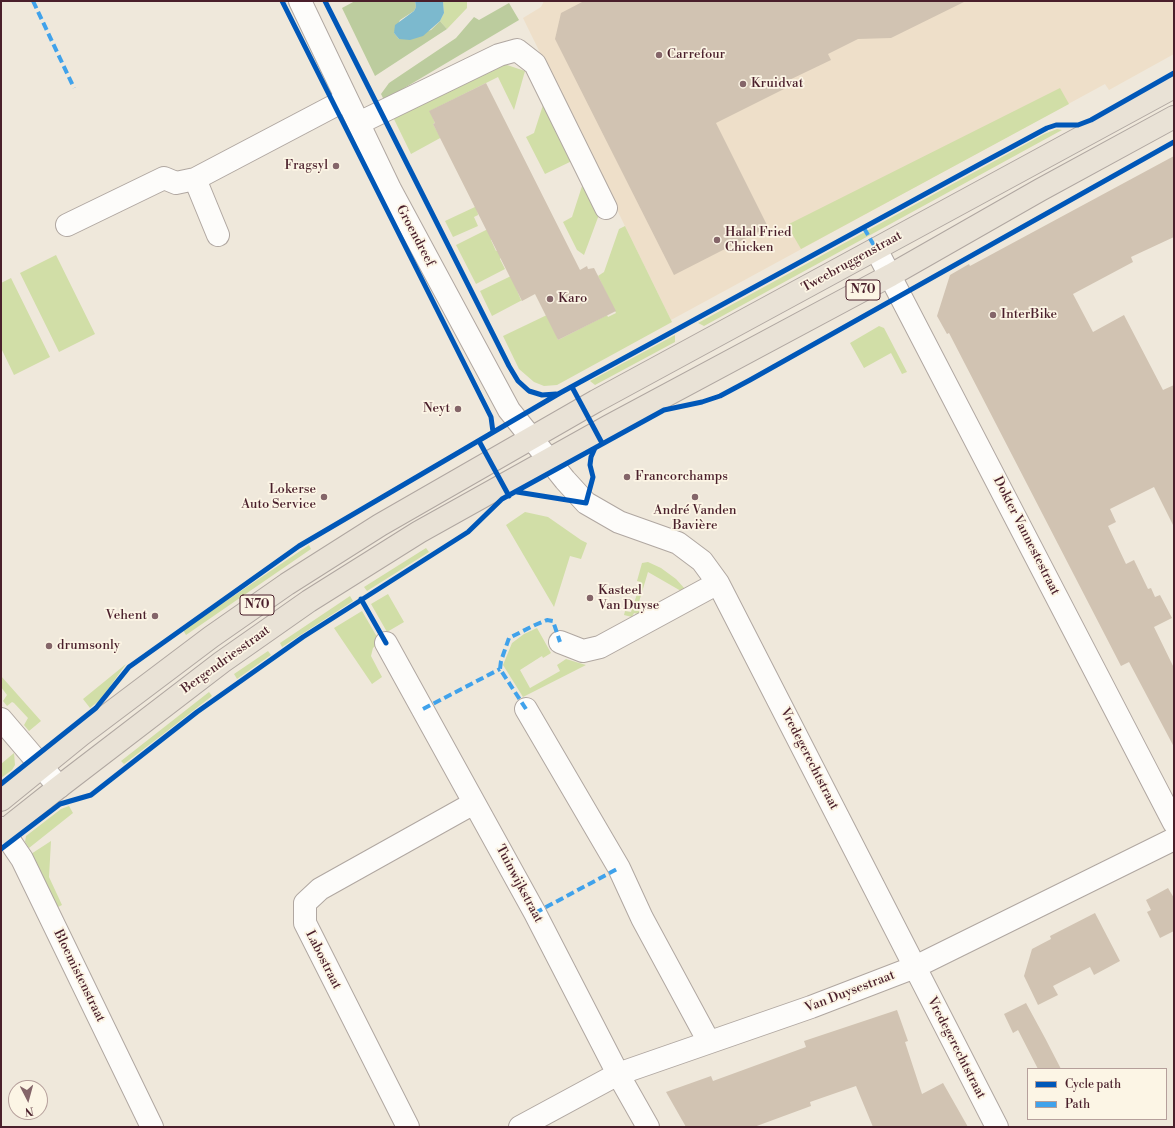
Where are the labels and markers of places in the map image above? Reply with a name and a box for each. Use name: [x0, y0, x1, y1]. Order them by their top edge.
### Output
place label: Carrefour: [667, 47, 725, 63]
marker: Carrefour: [654, 50, 664, 60]
place label: Kruidvat: [751, 76, 803, 92]
marker: Kruidvat: [738, 79, 748, 89]
place label: Fragsyl: [285, 158, 328, 174]
marker: Fragsyl: [331, 161, 341, 171]
place label: Halal Fried Chicken: [725, 225, 791, 256]
marker: Halal Fried Chicken: [712, 235, 722, 245]
place label: Karo: [558, 291, 587, 307]
marker: Karo: [545, 294, 555, 304]
place label: InterBike: [1001, 307, 1057, 323]
marker: InterBike: [988, 310, 998, 320]
place label: Neyt: [423, 401, 450, 417]
marker: Neyt: [453, 404, 463, 414]
place label: Francorchamps: [635, 469, 728, 485]
marker: Francorchamps: [622, 472, 632, 482]
place label: Lokerse Auto Service: [241, 482, 316, 513]
marker: Lokerse Auto Service: [319, 492, 329, 502]
marker: André Vanden Bavière: [690, 492, 700, 502]
place label: André Vanden Bavière: [653, 503, 737, 534]
place label: Kasteel Van Duyse: [598, 583, 659, 614]
marker: Kasteel Van Duyse: [585, 593, 595, 603]
place label: Vehent: [106, 608, 147, 624]
marker: Vehent: [150, 611, 160, 621]
place label: drumsonly: [57, 638, 120, 654]
marker: drumsonly: [44, 641, 54, 651]

